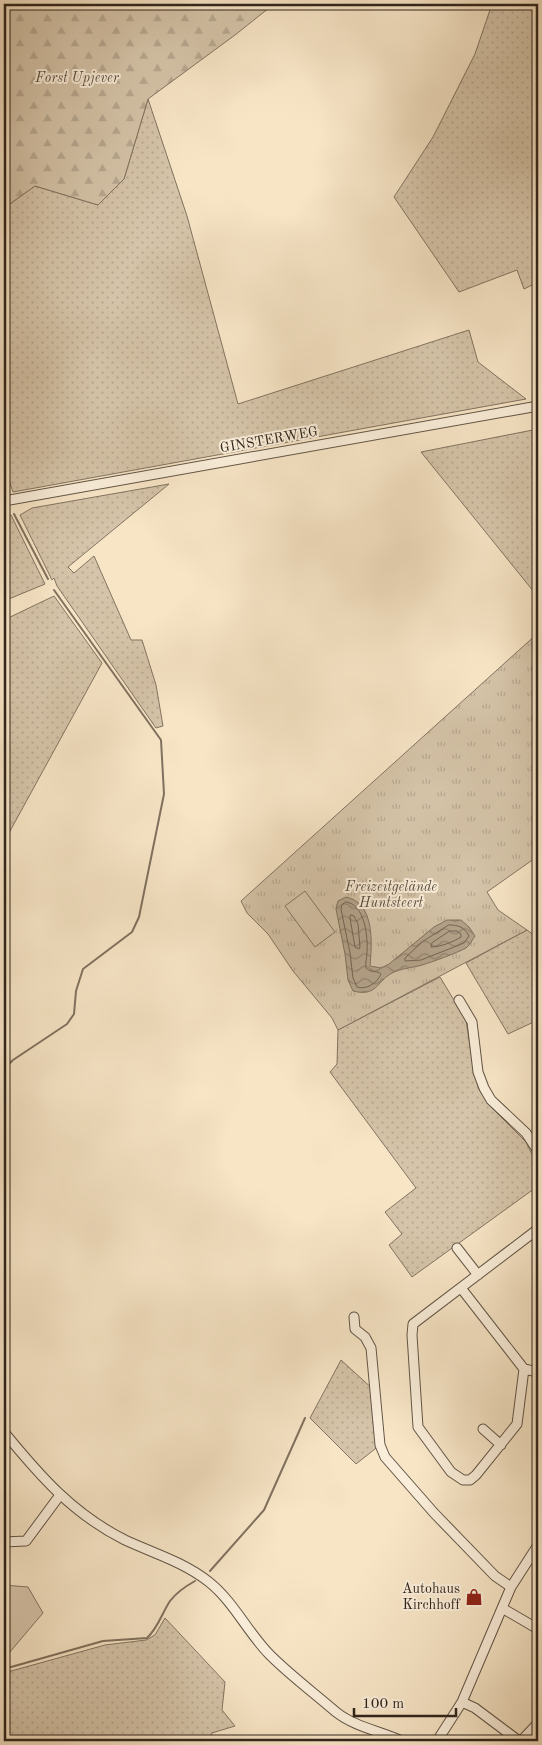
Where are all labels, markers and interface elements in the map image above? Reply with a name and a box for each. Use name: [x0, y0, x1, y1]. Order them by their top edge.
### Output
park label: Forst Upjever: [34, 71, 120, 86]
street label: GINSTERWEG: [219, 424, 319, 456]
park label: Freizeitgelände Huntsteert: [344, 880, 437, 910]
place label: Autohaus Kirchhoff: [402, 1582, 461, 1612]
shop icon: Autohaus Kirchhoff: [464, 1587, 484, 1607]
scale bar: [354, 1685, 457, 1717]
text: 100 m: [362, 1697, 404, 1712]

